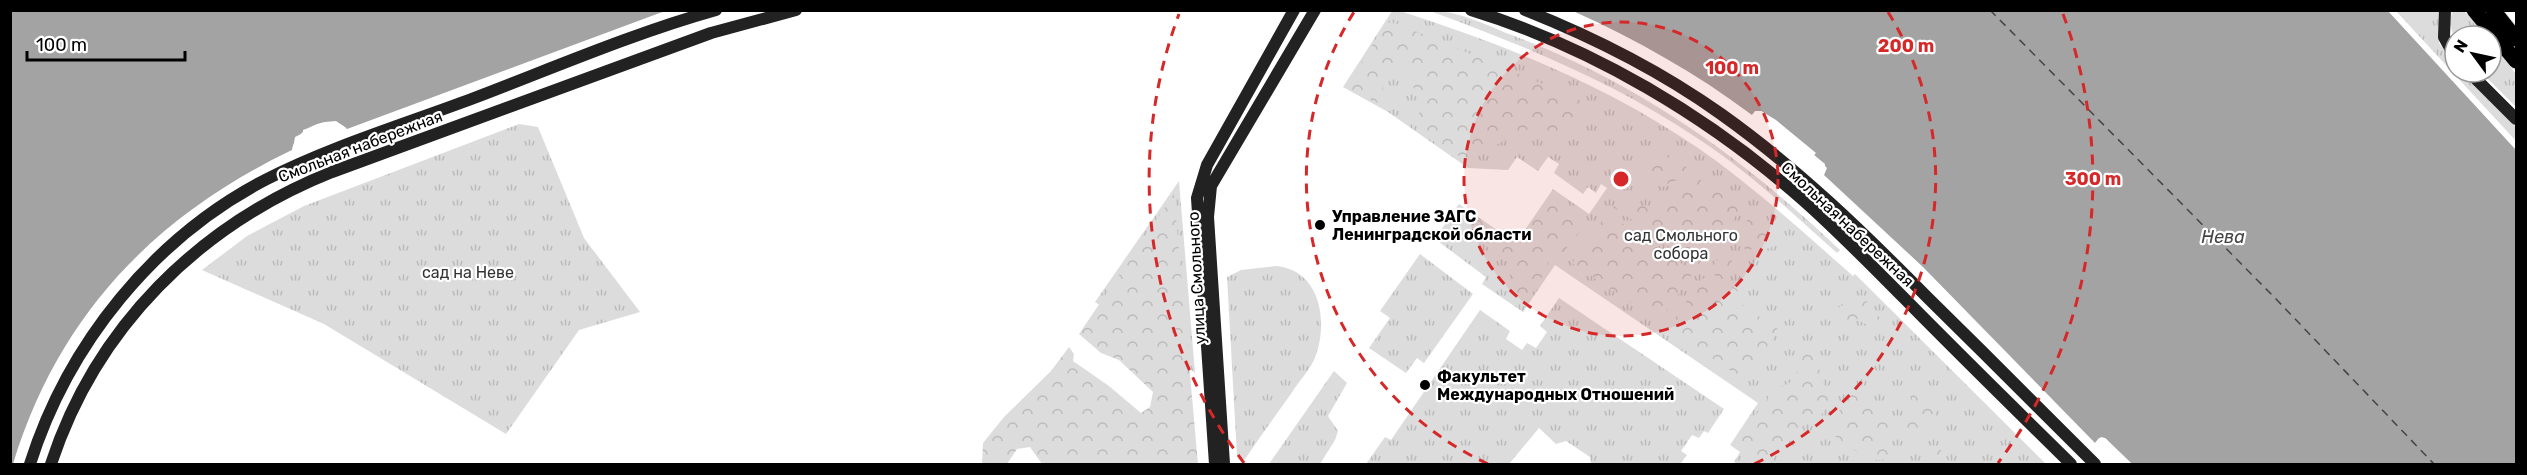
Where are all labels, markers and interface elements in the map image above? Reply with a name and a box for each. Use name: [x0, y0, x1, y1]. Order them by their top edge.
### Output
scale bar: [27, 24, 184, 62]
north arrow: [2443, 24, 2503, 84]
text: 100 m: [36, 34, 87, 56]
text: 200 m: [1878, 35, 1934, 57]
text: N: [2450, 36, 2472, 56]
text: 100 m: [1705, 57, 1759, 79]
street label: Смольная набережная: [275, 106, 445, 187]
street label: Смольная набережная: [1777, 158, 1918, 291]
text: 300 m: [2065, 168, 2121, 190]
centre of rings: [1611, 169, 1631, 189]
place label: Управление ЗАГС Ленинградской области: [1332, 207, 1531, 244]
street label: улица Смольного: [1184, 211, 1209, 345]
marker: Управление ЗАГС Ленинградской области: [1313, 218, 1327, 232]
park label: сад Смольного собора: [1624, 226, 1738, 263]
water label: Нева: [2201, 226, 2245, 248]
park label: сад на Неве: [422, 263, 514, 282]
place label: Факультет Международных Отношений: [1437, 367, 1674, 404]
marker: Факультет Международных Отношений: [1418, 378, 1432, 392]

